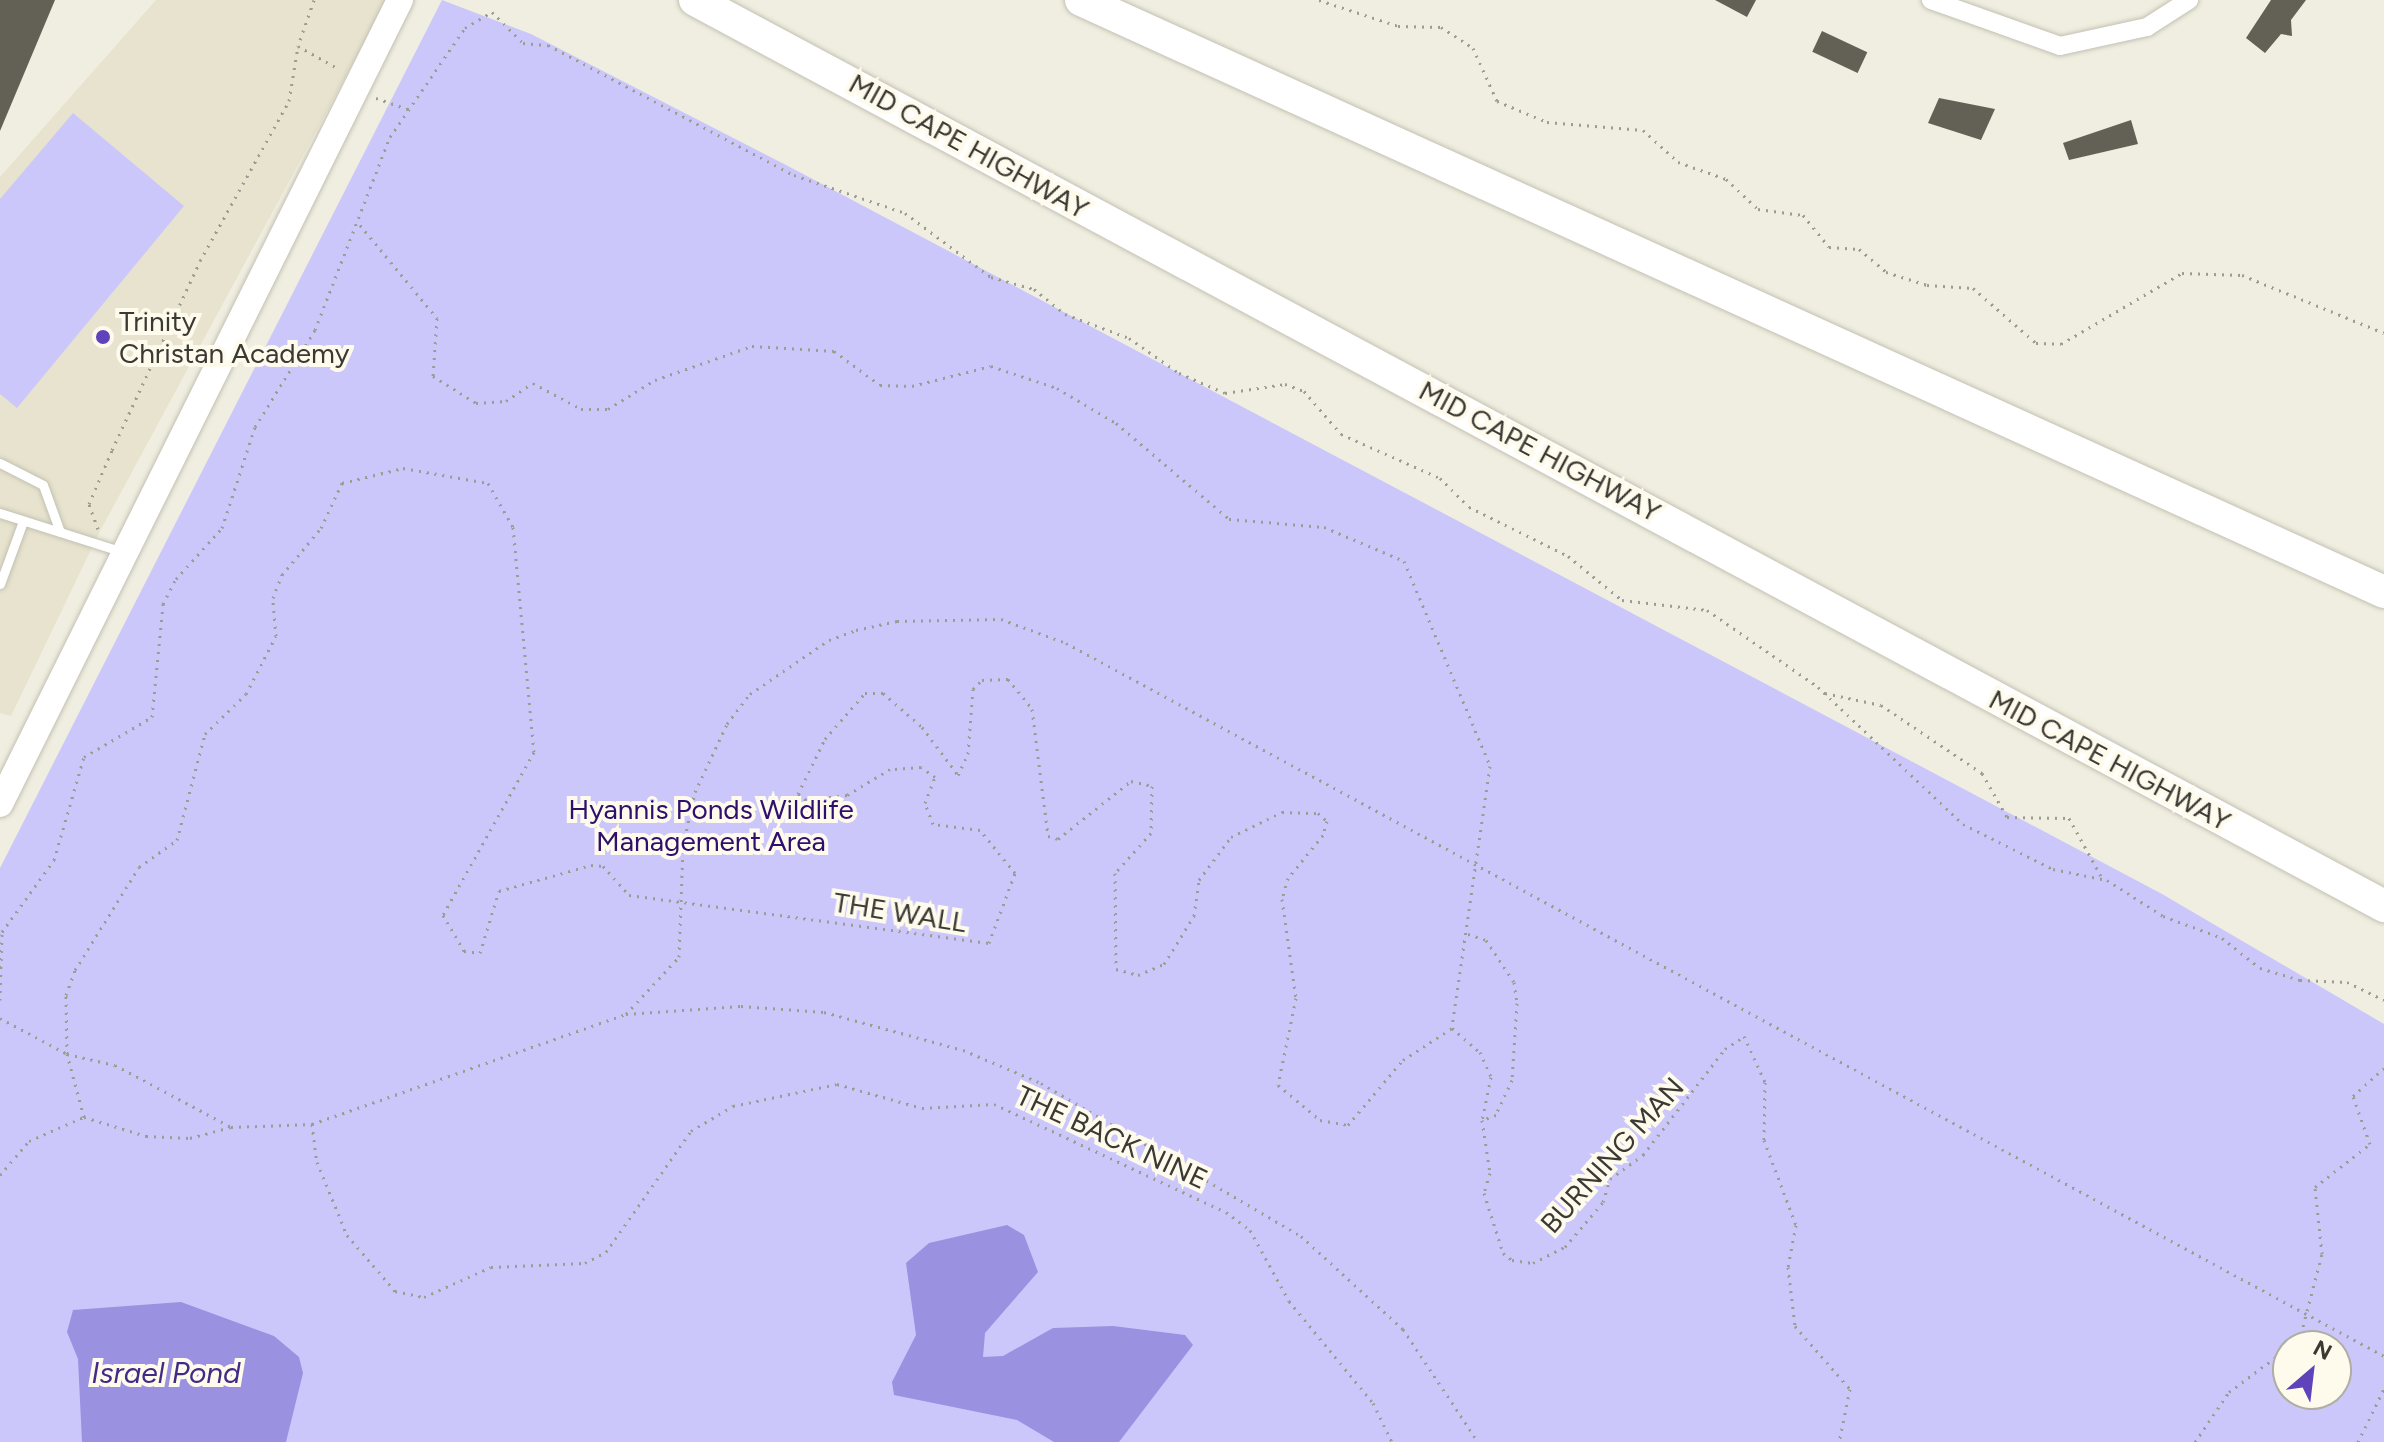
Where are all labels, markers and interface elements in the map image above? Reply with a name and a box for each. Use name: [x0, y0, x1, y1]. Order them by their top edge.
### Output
street label: MID CAPE HIGHWAY: [843, 66, 1095, 226]
place label: Trinity Christan Academy: [119, 304, 349, 370]
marker: Trinity Christan Academy: [94, 328, 112, 346]
street label: MID CAPE HIGHWAY: [1413, 373, 1667, 529]
street label: MID CAPE HIGHWAY: [1983, 682, 2237, 838]
park label: Hyannis Ponds Wildlife Management Area: [568, 792, 854, 858]
street label: THE WALL: [831, 885, 969, 939]
street label: BURNING MAN: [1533, 1070, 1691, 1240]
street label: THE BACK NINE: [1011, 1078, 1213, 1196]
north arrow: [2272, 1330, 2352, 1410]
text: N: [2309, 1334, 2336, 1366]
water label: Israel Pond: [91, 1355, 241, 1391]

